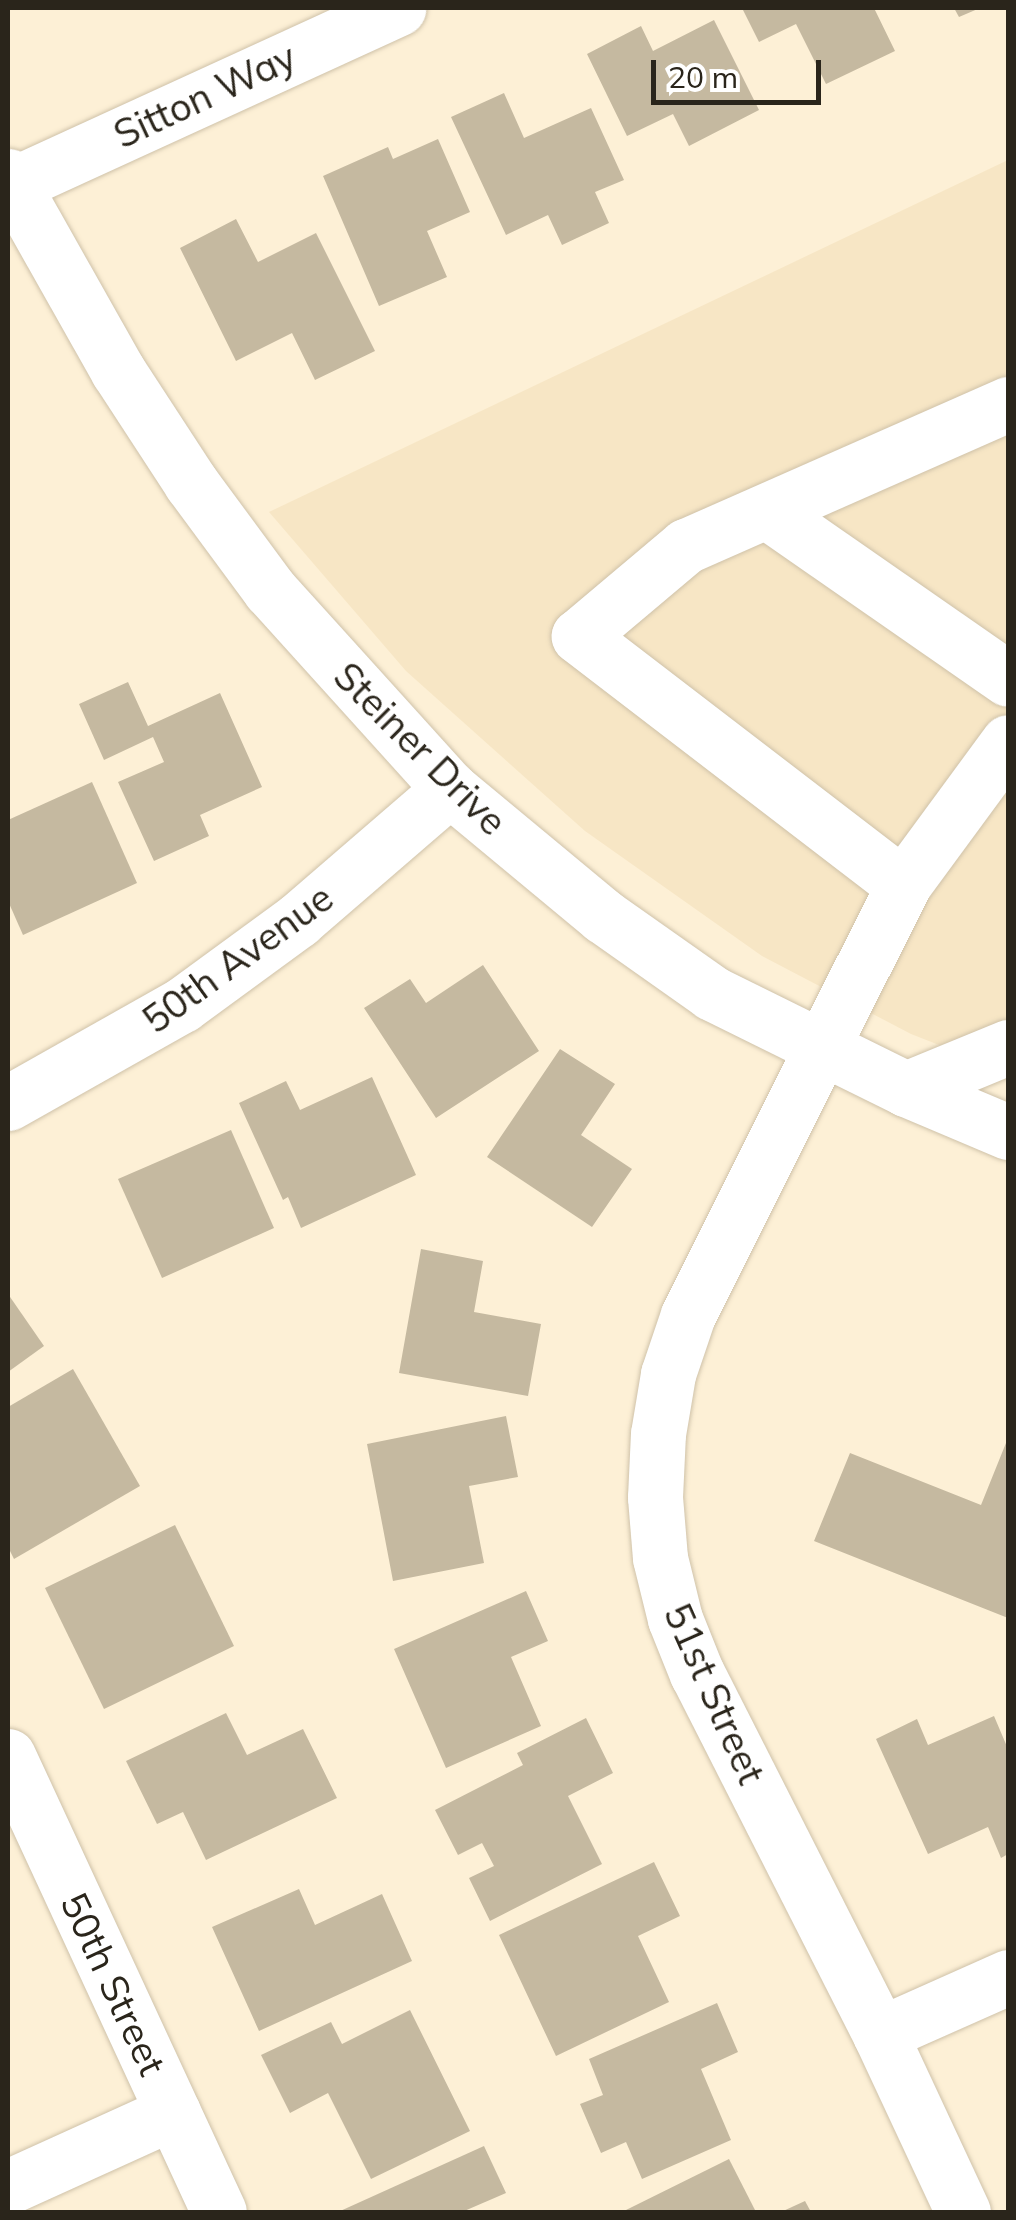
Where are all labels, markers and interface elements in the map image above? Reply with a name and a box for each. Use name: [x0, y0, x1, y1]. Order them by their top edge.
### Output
street label: Sitton Way: [107, 34, 303, 158]
scale bar: [656, 40, 826, 102]
text: 20 m: [668, 58, 738, 96]
street label: Steiner Drive: [324, 653, 516, 845]
street label: 50th Avenue: [134, 875, 342, 1043]
street label: 51st Street: [654, 1597, 774, 1791]
street label: 50th Street: [51, 1885, 175, 2083]

